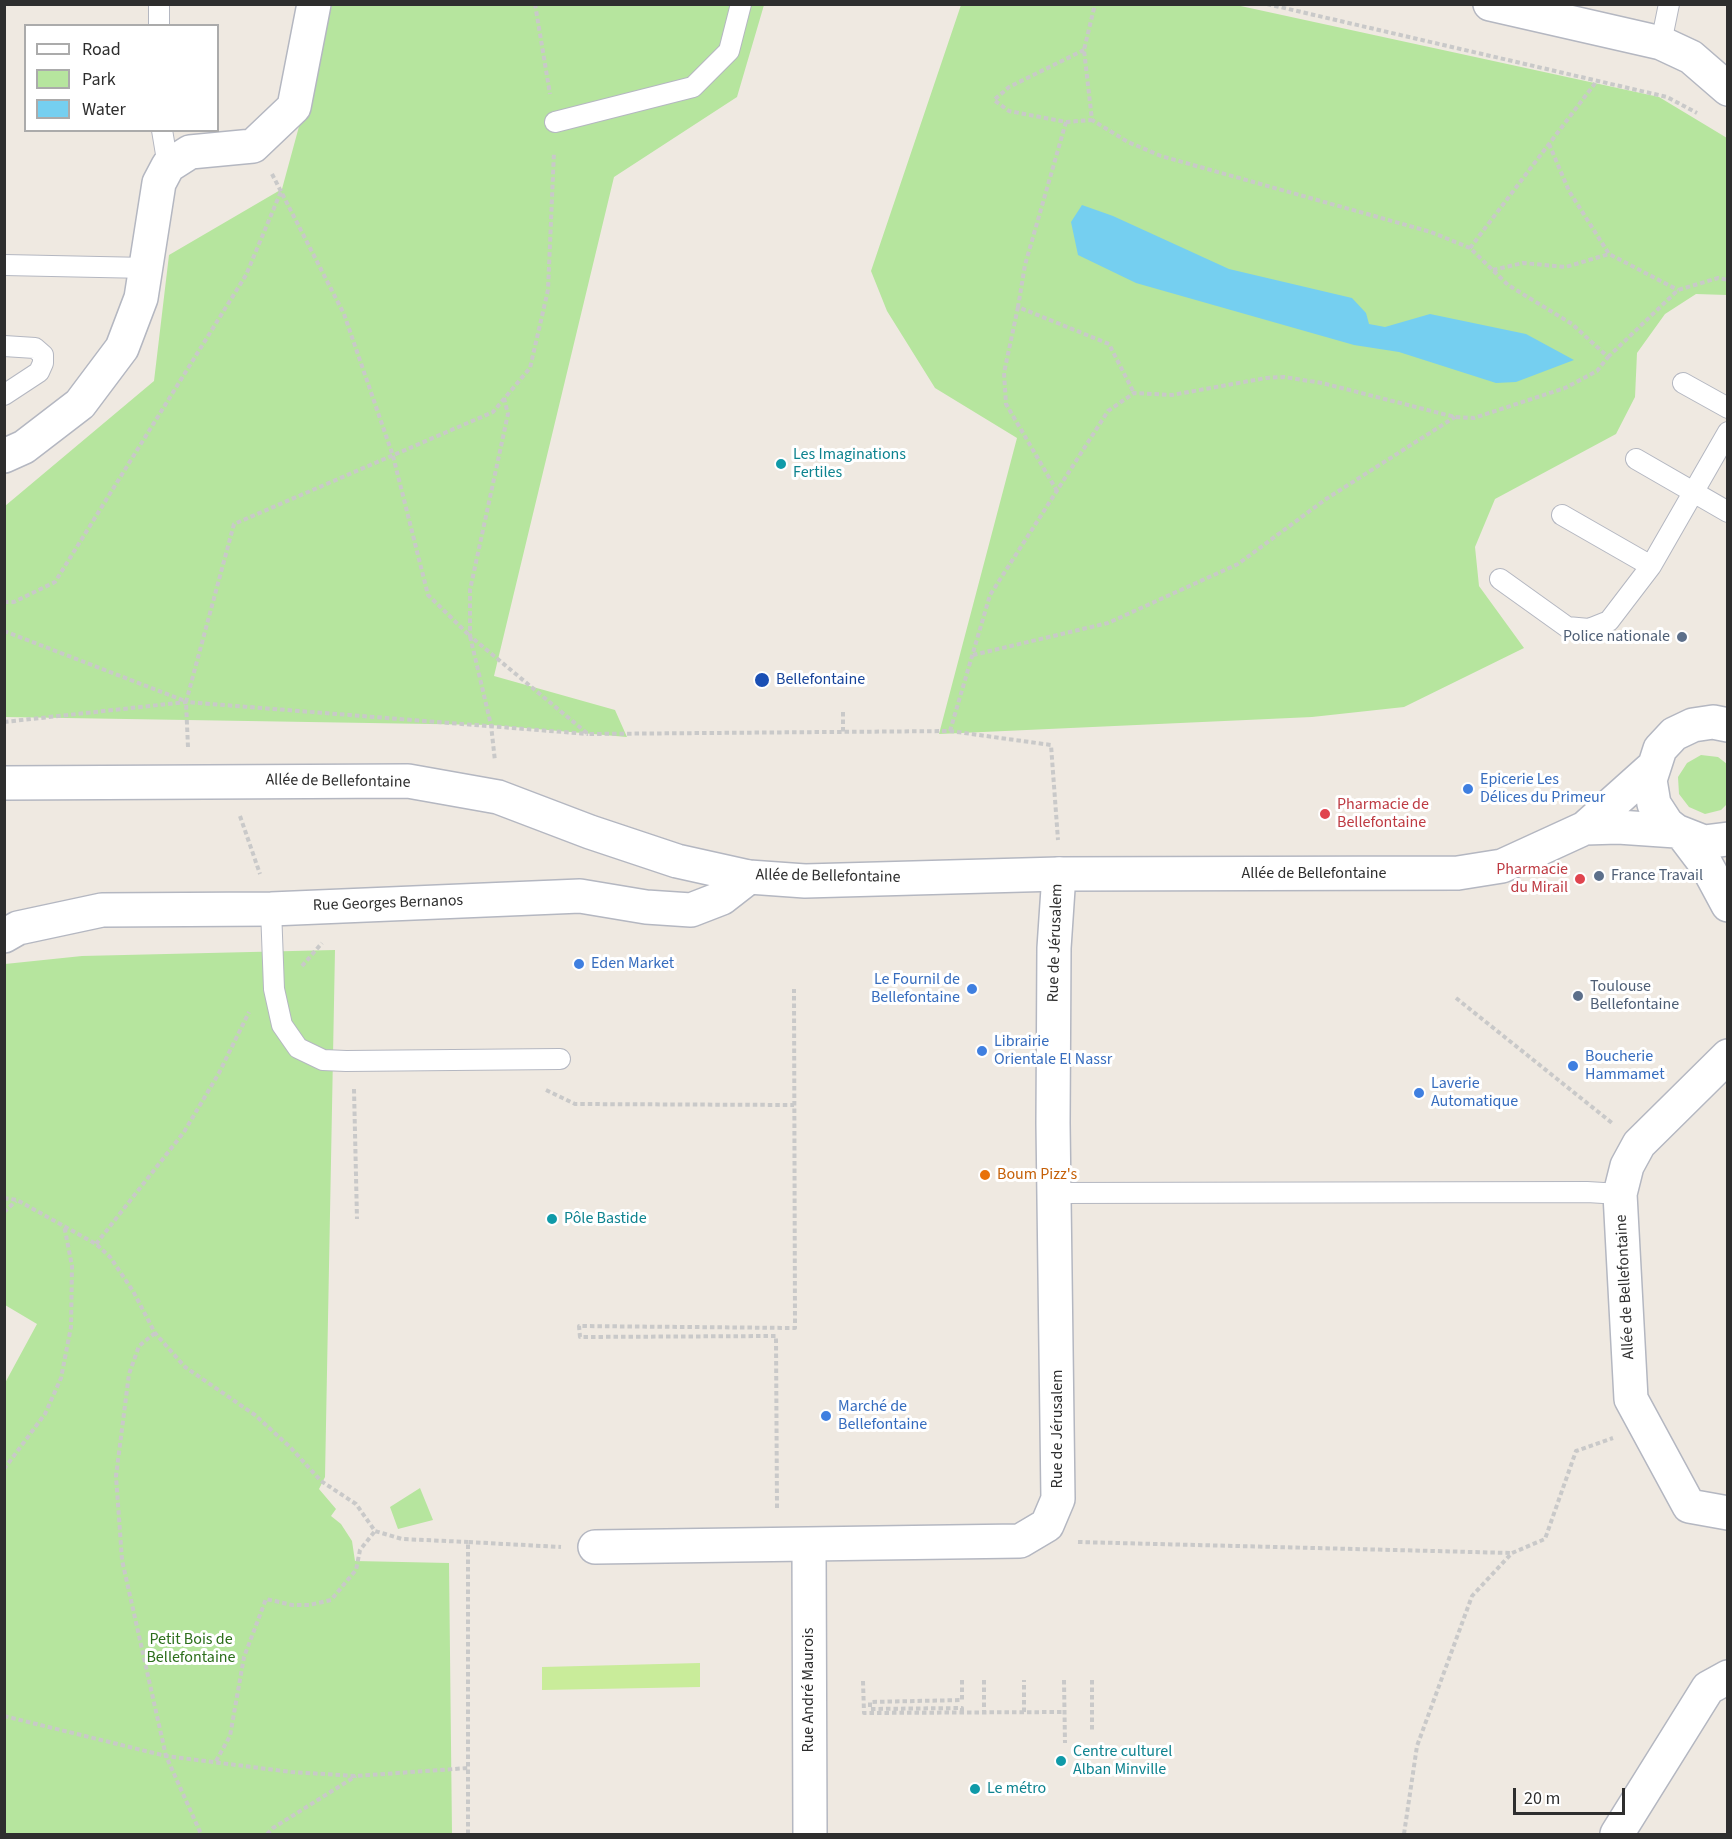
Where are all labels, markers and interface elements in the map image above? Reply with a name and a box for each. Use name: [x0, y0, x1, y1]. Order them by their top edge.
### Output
legend: [24, 24, 219, 132]
text: Road: [82, 37, 121, 62]
text: Park: [82, 67, 116, 92]
text: Water: [82, 97, 126, 122]
place label: Les Imaginations Fertiles: [793, 445, 906, 483]
marker: Les Imaginations Fertiles: [774, 457, 788, 471]
place label: Police nationale: [1563, 627, 1670, 647]
marker: Police nationale: [1675, 630, 1689, 644]
place label: Bellefontaine: [776, 670, 865, 690]
marker: Bellefontaine: [753, 671, 771, 689]
place label: Epicerie Les Délices du Primeur: [1480, 770, 1605, 808]
street label: Allée de Bellefontaine: [265, 771, 411, 793]
marker: Epicerie Les Délices du Primeur: [1461, 782, 1475, 796]
place label: Pharmacie de Bellefontaine: [1337, 795, 1429, 833]
marker: Pharmacie de Bellefontaine: [1318, 807, 1332, 821]
place label: Pharmacie du Mirail: [1496, 860, 1568, 898]
street label: Allée de Bellefontaine: [1241, 864, 1387, 884]
street label: Allée de Bellefontaine: [755, 866, 901, 888]
place label: France Travail: [1611, 866, 1703, 886]
marker: France Travail: [1592, 869, 1606, 883]
marker: Pharmacie du Mirail: [1573, 872, 1587, 886]
street label: Rue de Jérusalem: [1044, 883, 1068, 1003]
street label: Rue Georges Bernanos: [313, 892, 463, 916]
place label: Eden Market: [591, 954, 674, 974]
marker: Eden Market: [572, 957, 586, 971]
place label: Le Fournil de Bellefontaine: [871, 970, 960, 1008]
place label: Toulouse Bellefontaine: [1590, 977, 1679, 1015]
marker: Le Fournil de Bellefontaine: [965, 982, 979, 996]
marker: Toulouse Bellefontaine: [1571, 989, 1585, 1003]
place label: Librairie Orientale El Nassr: [994, 1032, 1112, 1070]
marker: Librairie Orientale El Nassr: [975, 1044, 989, 1058]
place label: Boucherie Hammamet: [1585, 1047, 1665, 1085]
marker: Boucherie Hammamet: [1566, 1059, 1580, 1073]
place label: Laverie Automatique: [1431, 1074, 1518, 1112]
marker: Laverie Automatique: [1412, 1086, 1426, 1100]
place label: Boum Pizz's: [997, 1165, 1077, 1185]
marker: Boum Pizz's: [978, 1168, 992, 1182]
place label: Pôle Bastide: [564, 1209, 647, 1229]
marker: Pôle Bastide: [545, 1212, 559, 1226]
street label: Allée de Bellefontaine: [1613, 1214, 1639, 1360]
street label: Rue de Jérusalem: [1048, 1370, 1068, 1488]
place label: Marché de Bellefontaine: [838, 1397, 927, 1435]
marker: Marché de Bellefontaine: [819, 1409, 833, 1423]
street label: Rue André Maurois: [799, 1628, 819, 1752]
park label: Petit Bois de Bellefontaine: [146, 1630, 236, 1668]
place label: Centre culturel Alban Minville: [1073, 1742, 1172, 1780]
marker: Centre culturel Alban Minville: [1054, 1754, 1068, 1768]
scale bar: [1516, 1776, 1628, 1814]
place label: Le métro: [987, 1779, 1046, 1799]
marker: Le métro: [968, 1782, 982, 1796]
text: 20 m: [1524, 1786, 1560, 1811]

